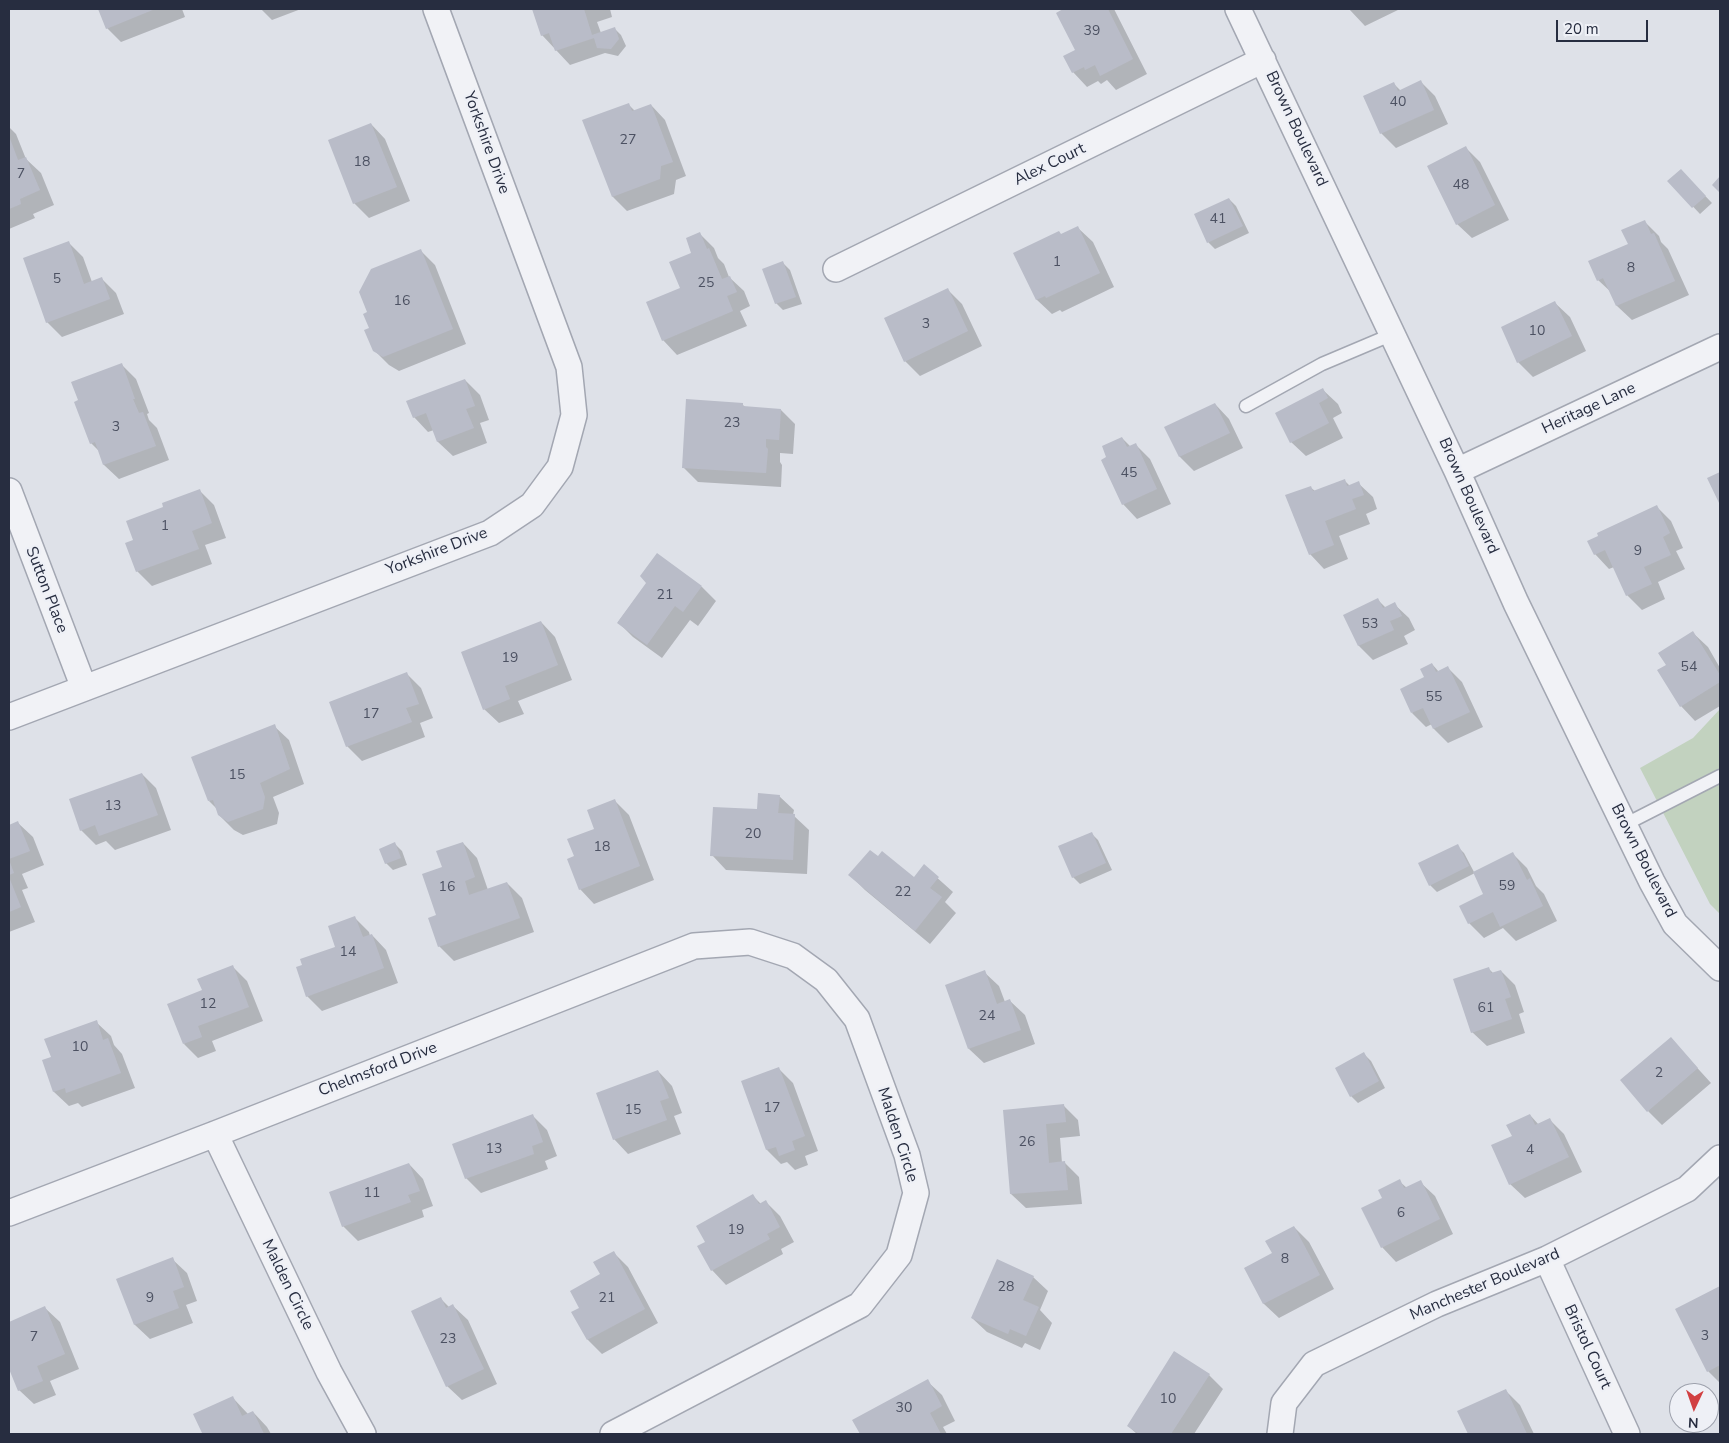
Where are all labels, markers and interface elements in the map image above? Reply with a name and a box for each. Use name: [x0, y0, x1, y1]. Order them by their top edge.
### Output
scale bar: [1559, 10, 1652, 42]
text: 20 m: [1564, 19, 1599, 39]
house number: 39: [1084, 24, 1100, 40]
street label: Brown Boulevard: [1261, 68, 1331, 190]
street label: Yorkshire Drive: [459, 89, 513, 197]
house number: 40: [1390, 95, 1406, 111]
house number: 27: [620, 133, 636, 149]
street label: Alex Court: [1011, 139, 1089, 191]
house number: 18: [354, 155, 370, 171]
house number: 7: [17, 167, 25, 183]
house number: 48: [1453, 178, 1469, 194]
house number: 41: [1210, 212, 1226, 228]
house number: 1: [1053, 255, 1061, 271]
house number: 8: [1627, 261, 1635, 277]
house number: 5: [53, 272, 61, 288]
house number: 25: [698, 276, 714, 292]
house number: 16: [394, 294, 410, 310]
house number: 3: [922, 317, 930, 333]
house number: 10: [1529, 324, 1545, 340]
street label: Heritage Lane: [1539, 379, 1639, 439]
house number: 23: [724, 416, 740, 432]
house number: 3: [112, 420, 120, 436]
street label: Brown Boulevard: [1434, 435, 1502, 557]
house number: 45: [1121, 466, 1137, 482]
house number: 1: [161, 519, 169, 535]
street label: Yorkshire Drive: [383, 524, 491, 580]
street label: Sutton Place: [21, 544, 71, 636]
house number: 9: [1634, 544, 1642, 560]
house number: 21: [657, 588, 673, 604]
house number: 53: [1362, 617, 1378, 633]
house number: 19: [502, 651, 518, 667]
house number: 54: [1681, 660, 1697, 676]
house number: 55: [1426, 690, 1442, 706]
house number: 17: [363, 707, 379, 723]
house number: 15: [229, 768, 245, 784]
house number: 13: [105, 799, 121, 815]
street label: Brown Boulevard: [1606, 801, 1680, 921]
house number: 20: [745, 827, 761, 843]
house number: 18: [594, 840, 610, 856]
house number: 59: [1499, 879, 1515, 895]
house number: 16: [439, 880, 455, 896]
house number: 22: [895, 885, 911, 901]
house number: 14: [340, 945, 356, 961]
house number: 12: [200, 997, 216, 1013]
house number: 61: [1478, 1001, 1494, 1017]
house number: 24: [979, 1009, 995, 1025]
street label: Chelmsford Drive: [316, 1039, 440, 1101]
house number: 10: [72, 1040, 88, 1056]
house number: 2: [1655, 1066, 1663, 1082]
street label: Malden Circle: [873, 1085, 921, 1185]
house number: 17: [764, 1101, 780, 1117]
house number: 15: [625, 1103, 641, 1119]
house number: 26: [1019, 1135, 1035, 1151]
house number: 13: [486, 1142, 502, 1158]
house number: 4: [1526, 1143, 1534, 1159]
house number: 11: [364, 1186, 380, 1202]
house number: 6: [1397, 1206, 1405, 1222]
house number: 19: [728, 1223, 744, 1239]
street label: Malden Circle: [257, 1237, 317, 1333]
street label: Manchester Boulevard: [1407, 1245, 1563, 1325]
house number: 8: [1281, 1252, 1289, 1268]
house number: 28: [998, 1280, 1014, 1296]
house number: 9: [146, 1291, 154, 1307]
house number: 21: [599, 1291, 615, 1307]
street label: Bristol Court: [1559, 1302, 1615, 1392]
house number: 3: [1701, 1329, 1709, 1345]
house number: 7: [30, 1330, 38, 1346]
house number: 23: [440, 1332, 456, 1348]
north arrow: [1669, 1383, 1719, 1433]
house number: 10: [1160, 1392, 1176, 1408]
house number: 30: [896, 1401, 912, 1417]
text: N: [1688, 1413, 1699, 1432]

